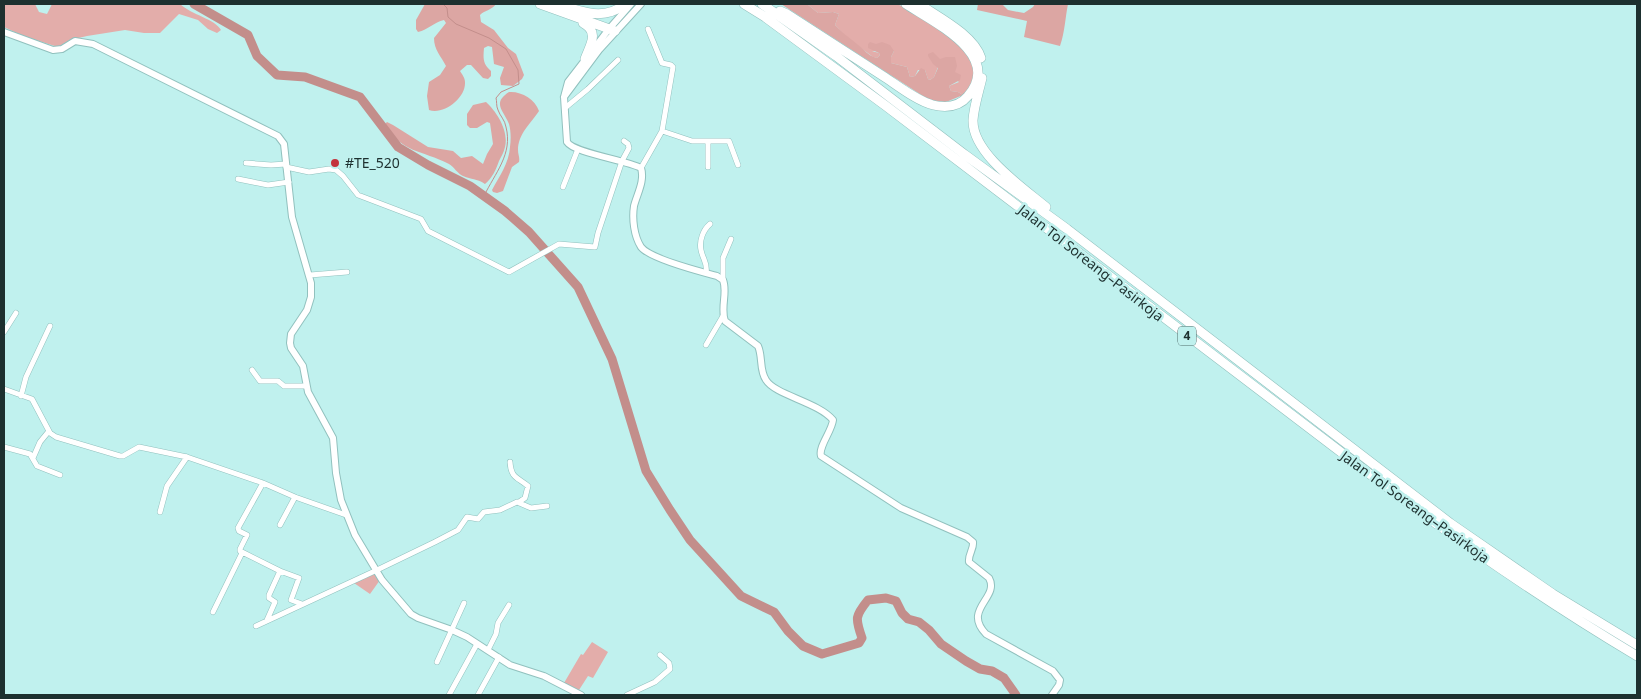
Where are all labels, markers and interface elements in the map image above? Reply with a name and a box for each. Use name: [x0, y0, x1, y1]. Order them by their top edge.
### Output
place label: #TE_520: [345, 153, 400, 172]
marker: #TE_520: [329, 157, 341, 169]
street label: Jalan Tol Soreang–Pasirkoja: [1013, 199, 1168, 325]
road number: 4: [1178, 326, 1196, 346]
street label: Jalan Tol Soreang–Pasirkoja: [1335, 445, 1493, 567]

